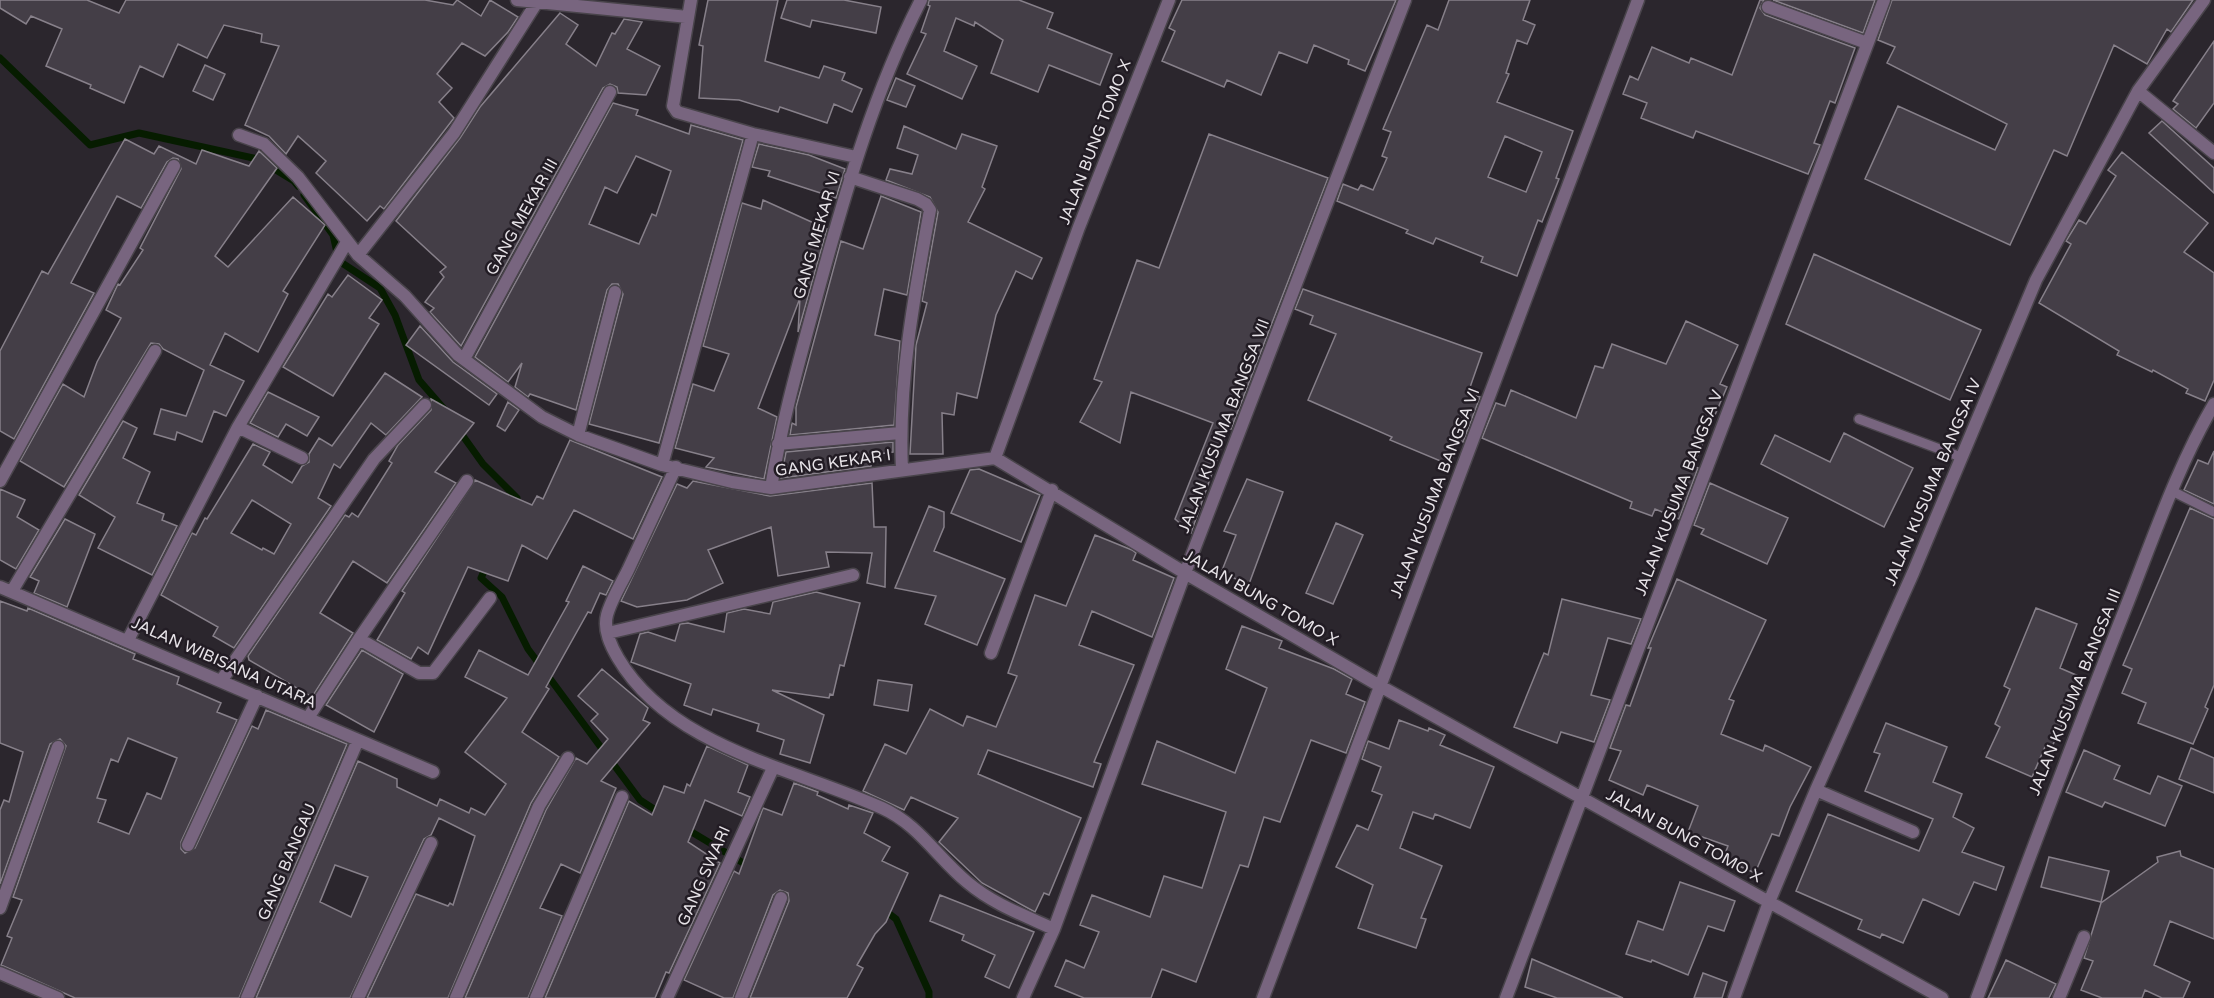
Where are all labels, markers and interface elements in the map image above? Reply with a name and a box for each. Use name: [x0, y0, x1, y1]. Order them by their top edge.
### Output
street label: JALAN BUNG TOMO X: [1054, 56, 1136, 227]
street label: GANG MEKAR III: [482, 155, 562, 279]
street label: GANG MEKAR VI: [789, 169, 845, 301]
street label: JALAN KUSUMA BANGSA VII: [1174, 316, 1274, 536]
street label: JALAN KUSUMA BANGSA IV: [1880, 375, 1986, 589]
street label: JALAN KUSUMA BANGSA VI: [1386, 385, 1484, 601]
street label: JALAN KUSUMA BANGSA V: [1630, 387, 1728, 599]
street label: GANG KEKAR I: [774, 445, 892, 481]
street label: JALAN BUNG TOMO X: [1180, 546, 1342, 651]
street label: JALAN KUSUMA BANGSA III: [2024, 586, 2126, 798]
street label: JALAN WIBISANA UTARA: [128, 613, 320, 713]
street label: JALAN BUNG TOMO X: [1603, 785, 1766, 887]
street label: GANG BANGAU: [253, 801, 321, 923]
street label: GANG SWARI: [673, 823, 735, 929]

